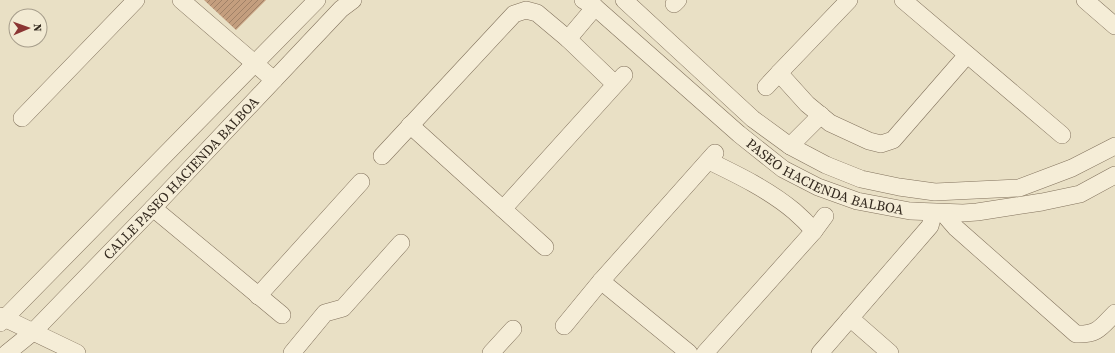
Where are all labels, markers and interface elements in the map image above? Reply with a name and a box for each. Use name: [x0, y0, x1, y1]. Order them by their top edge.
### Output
north arrow: [8, 8, 48, 48]
text: N: [30, 23, 45, 32]
street label: CALLE PASEO HACIENDA BALBOA: [98, 91, 264, 264]
street label: PASEO HACIENDA BALBOA: [742, 134, 906, 220]

